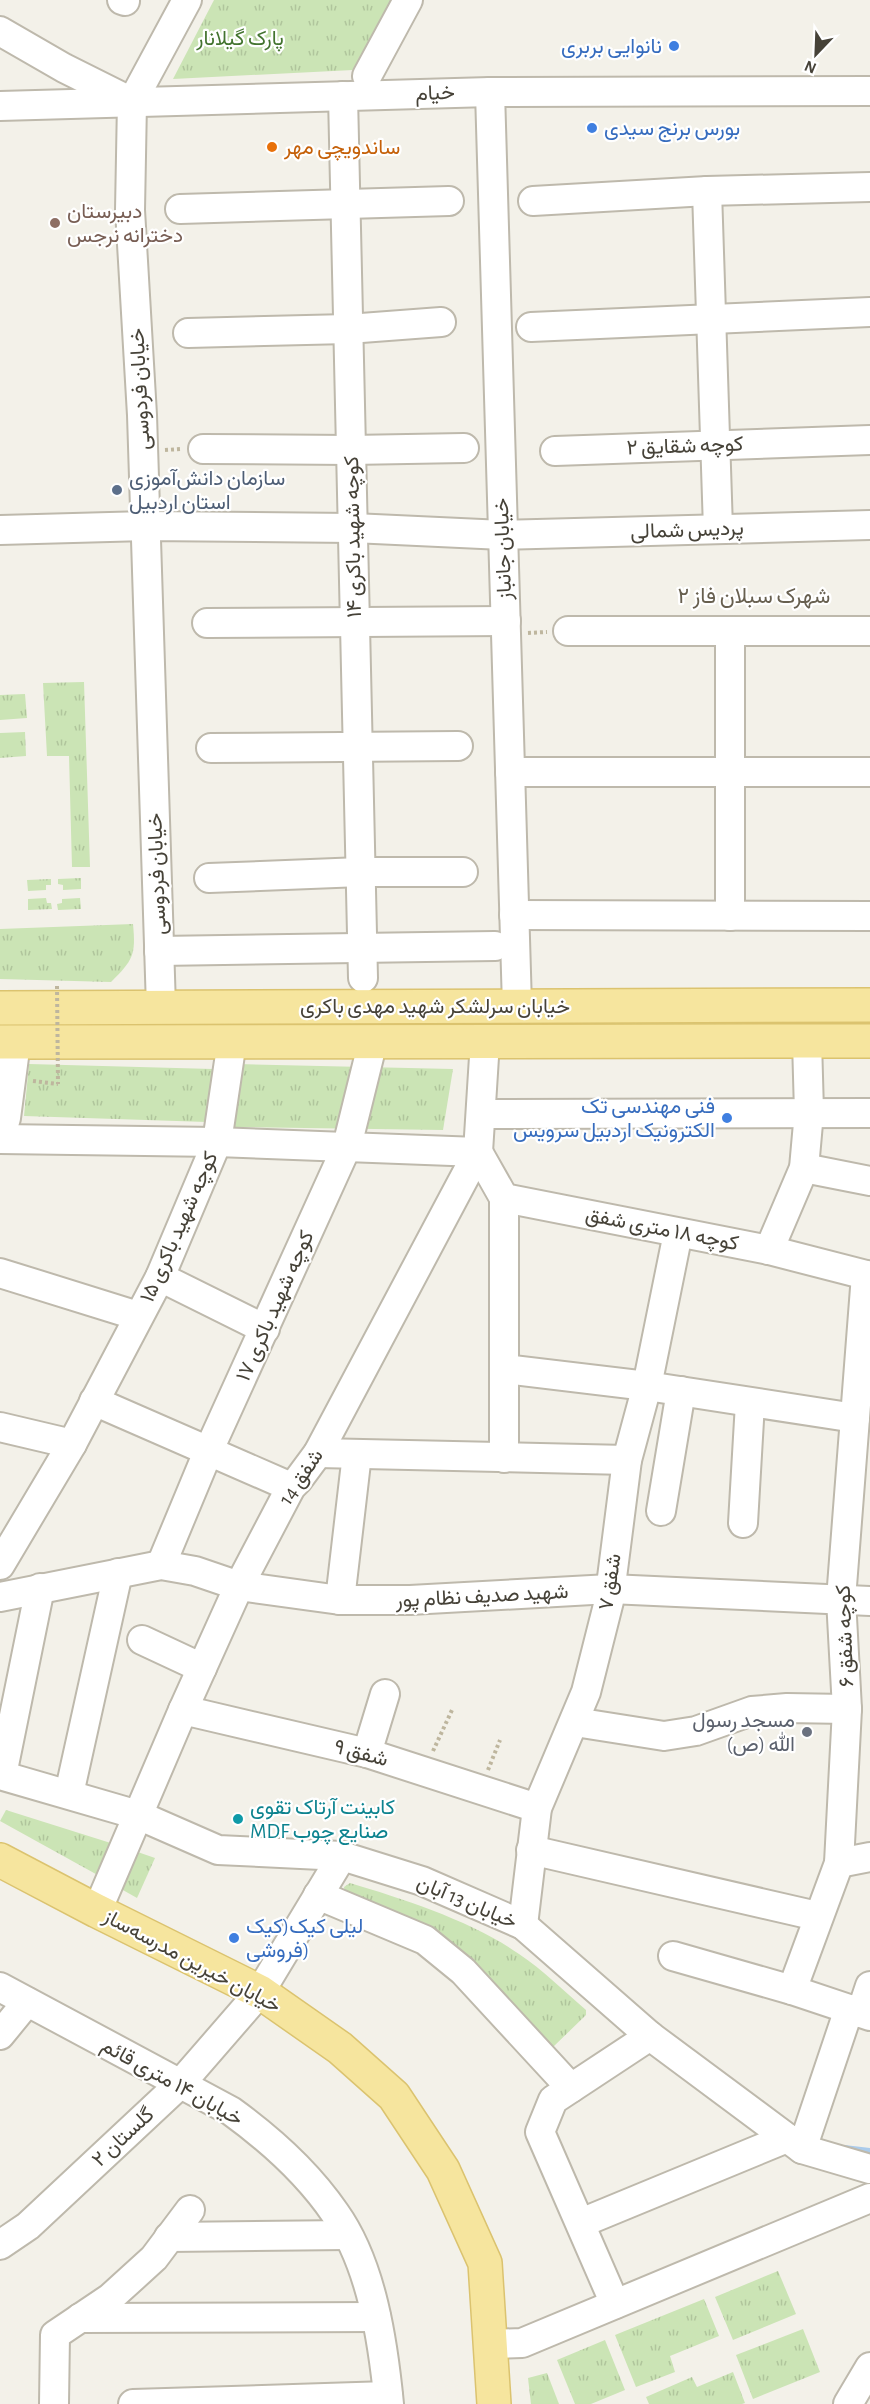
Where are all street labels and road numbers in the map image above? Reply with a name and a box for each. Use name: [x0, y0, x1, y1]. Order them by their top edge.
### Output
street label: خیام: [415, 82, 455, 107]
street label: خیابان فردوسی: [126, 327, 156, 451]
street label: کوچه شقایق ۲: [626, 433, 744, 462]
street label: کوچه شهید باکری ۱۴: [341, 456, 368, 618]
street label: خیابان جانباز: [491, 498, 517, 601]
street label: پردیس شمالی: [630, 518, 744, 545]
street label: خیابان فردوسی: [144, 813, 172, 935]
street label: خیابان سرلشکر شهید مهدی باکری: [300, 996, 570, 1019]
street label: کوچه شهید باکری ۱۵: [136, 1149, 224, 1307]
street label: کوچه ۱۸ متری شفق: [583, 1204, 740, 1257]
street label: کوچه شهید باکری ۱۷: [232, 1228, 320, 1386]
street label: شفق 14: [275, 1445, 328, 1509]
street label: شفق ۷: [595, 1552, 626, 1612]
street label: شهید صدیف نظام پور: [394, 1581, 569, 1614]
street label: کوچه شفق ۶: [833, 1584, 860, 1687]
street label: شفق ۹: [331, 1736, 390, 1771]
street label: خیابان 13 آبان: [413, 1871, 520, 1933]
street label: خیابان خیرین مدرسه‌ساز: [98, 1905, 284, 2018]
street label: خیابان ۱۴ متری قائم: [96, 2035, 246, 2132]
street label: گلستان ۲: [88, 2103, 159, 2171]

